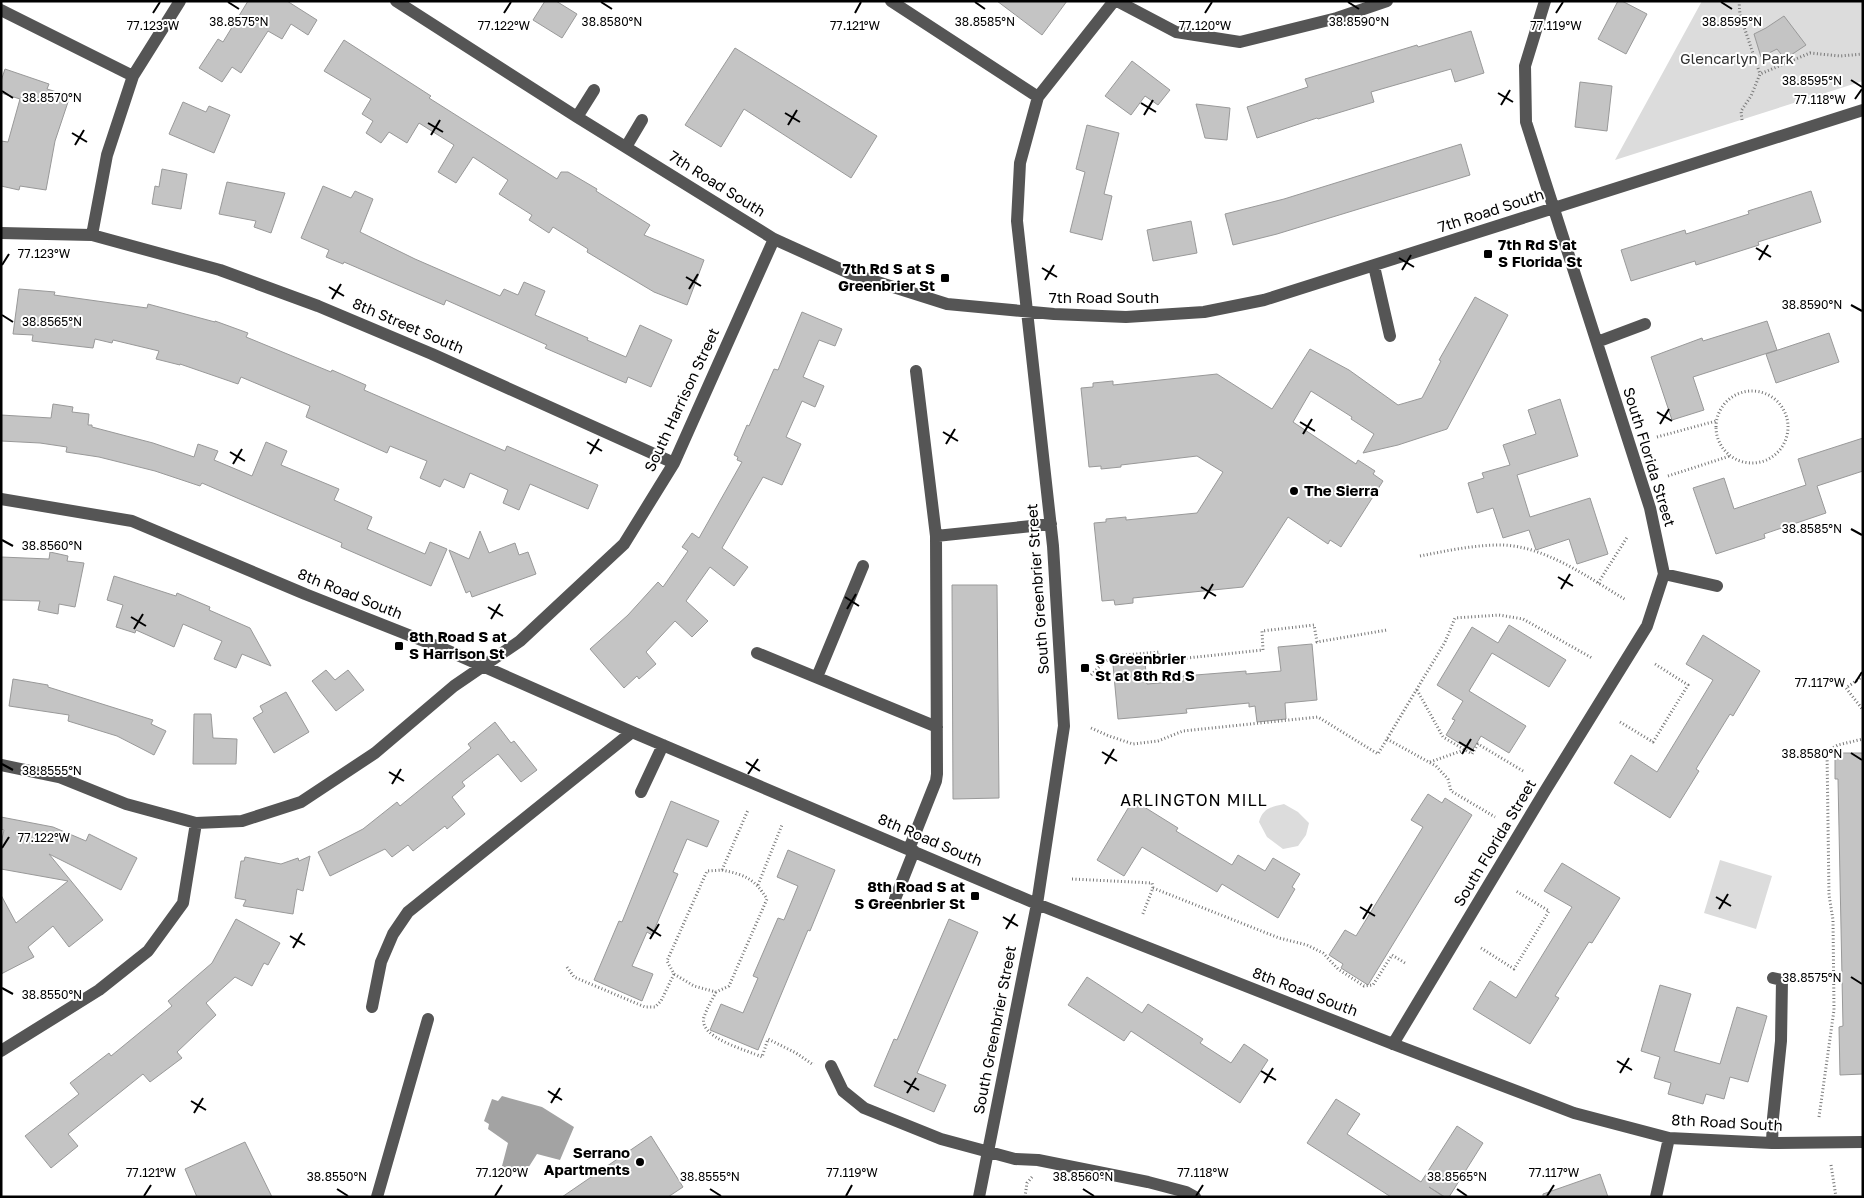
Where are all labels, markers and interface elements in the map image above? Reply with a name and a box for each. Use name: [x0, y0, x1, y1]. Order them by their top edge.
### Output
text: 38.8575°N: [209, 14, 269, 29]
text: 38.8580°N: [582, 14, 642, 29]
text: 38.8585°N: [955, 14, 1015, 29]
text: 38.8590°N: [1329, 14, 1389, 29]
text: 38.8595°N: [1702, 14, 1762, 29]
text: 77.123°W: [127, 18, 180, 33]
text: 77.122°W: [478, 18, 531, 33]
text: 77.121°W: [830, 18, 881, 33]
text: 77.120°W: [1179, 18, 1232, 33]
text: 77.119°W: [1530, 18, 1582, 33]
park label: Glencarlyn Park: [1680, 49, 1795, 67]
text: 38.8595°N: [1782, 73, 1842, 88]
text: 38.8570°N: [22, 90, 82, 105]
text: 77.118°W: [1794, 92, 1846, 107]
street label: 7th Road South: [666, 146, 769, 220]
street label: 7th Road South: [1435, 184, 1546, 236]
place label: 7th Rd S at S Florida St: [1498, 235, 1582, 270]
text: 77.123°W: [18, 246, 71, 261]
marker: 7th Rd S at S Florida St: [1482, 248, 1494, 260]
place label: 7th Rd S at S Greenbrier St: [838, 259, 935, 294]
marker: 7th Rd S at S Greenbrier St: [939, 272, 951, 284]
street label: 7th Road South: [1049, 288, 1159, 306]
street label: 8th Street South: [350, 294, 467, 357]
text: 38.8590°N: [1782, 297, 1842, 312]
text: 38.8565°N: [22, 314, 82, 329]
street label: South Harrison Street: [640, 325, 722, 474]
street label: South Florida Street: [1620, 385, 1680, 529]
place label: The Sierra: [1304, 481, 1379, 499]
marker: The Sierra: [1288, 485, 1300, 497]
street label: South Greenbrier Street: [1022, 503, 1052, 675]
text: 38.8585°N: [1782, 521, 1842, 536]
text: 38.8560°N: [22, 538, 82, 553]
street label: 8th Road South: [295, 564, 405, 622]
place label: 8th Road S at S Harrison St: [409, 627, 507, 662]
marker: 8th Road S at S Harrison St: [393, 640, 405, 652]
place label: S Greenbrier St at 8th Rd S: [1095, 649, 1195, 684]
marker: S Greenbrier St at 8th Rd S: [1079, 662, 1091, 674]
text: 77.117°W: [1795, 675, 1846, 690]
text: 38.8580°N: [1782, 746, 1842, 761]
text: 38.8555°N: [22, 763, 82, 778]
street label: South Florida Street: [1449, 776, 1539, 909]
district label: ARLINGTON MILL: [1120, 790, 1268, 810]
street label: 8th Road South: [876, 809, 985, 869]
text: 77.122°W: [18, 830, 71, 845]
place label: 8th Road S at S Greenbrier St: [854, 877, 965, 912]
marker: 8th Road S at S Greenbrier St: [969, 890, 981, 902]
street label: South Greenbrier Street: [969, 944, 1019, 1116]
street label: 8th Road South: [1250, 963, 1361, 1019]
text: 38.8575°N: [1782, 970, 1842, 985]
text: 38.8550°N: [22, 987, 82, 1002]
street label: 8th Road South: [1671, 1110, 1783, 1134]
place label: Serrano Apartments: [544, 1143, 630, 1178]
marker: Serrano Apartments: [634, 1156, 646, 1168]
text: 77.121°W: [126, 1165, 177, 1180]
text: 77.120°W: [476, 1165, 529, 1180]
text: 77.119°W: [826, 1165, 878, 1180]
text: 77.118°W: [1177, 1165, 1229, 1180]
text: 77.117°W: [1529, 1165, 1580, 1180]
text: 38.8550°N: [307, 1169, 367, 1184]
text: 38.8555°N: [680, 1169, 740, 1184]
text: 38.8560°N: [1053, 1169, 1113, 1184]
text: 38.8565°N: [1427, 1169, 1487, 1184]

